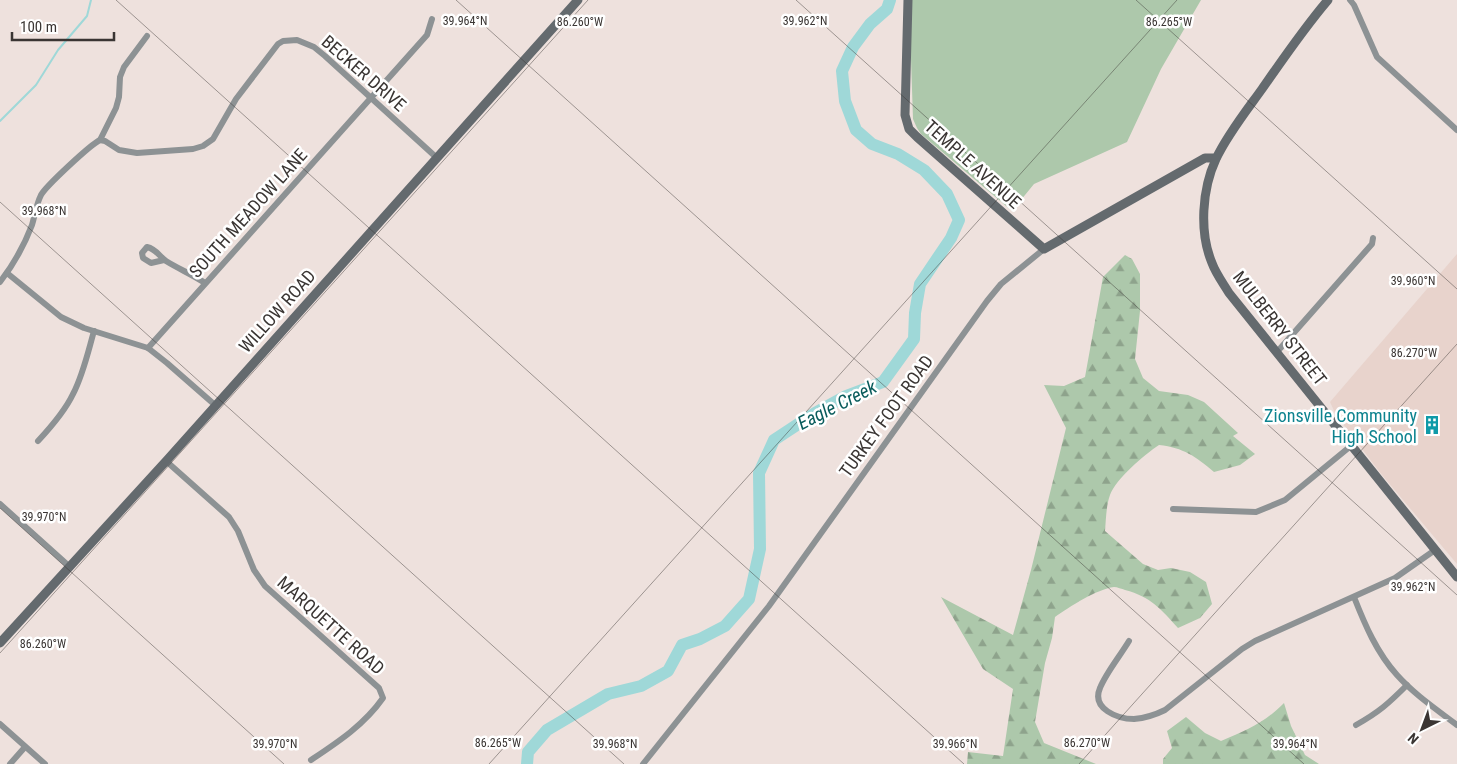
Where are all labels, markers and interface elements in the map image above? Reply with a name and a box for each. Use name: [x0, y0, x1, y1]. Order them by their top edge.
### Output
scale bar: [12, 10, 115, 42]
text: 39.964°N: [443, 14, 487, 28]
text: 39.962°N: [783, 14, 827, 28]
text: 86.260°W: [557, 15, 603, 29]
text: 86.265°W: [1146, 15, 1192, 29]
text: 100 m: [20, 18, 57, 36]
street label: BECKER DRIVE: [318, 31, 410, 115]
street label: TEMPLE AVENUE: [920, 115, 1026, 213]
street label: SOUTH MEADOW LANE: [185, 144, 311, 282]
text: 39.968°N: [22, 204, 66, 218]
street label: WILLOW ROAD: [234, 265, 320, 357]
street label: MULBERRY STREET: [1229, 267, 1331, 389]
text: 39.960°N: [1391, 274, 1435, 288]
text: 86.270°W: [1391, 346, 1437, 360]
street label: TURKEY FOOT ROAD: [835, 351, 937, 481]
water label: Eagle Creek: [794, 375, 881, 435]
place label: Zionsville Community High School: [1264, 405, 1417, 447]
building icon: Zionsville Community High School: [1421, 414, 1443, 436]
text: 39.970°N: [22, 510, 66, 524]
street label: MARQUETTE ROAD: [273, 572, 389, 678]
text: 39.962°N: [1391, 580, 1435, 594]
text: 86.260°W: [20, 637, 66, 651]
north arrow: [1397, 704, 1447, 754]
text: N: [1405, 730, 1422, 747]
text: 86.265°W: [475, 736, 521, 750]
text: 86.270°W: [1064, 736, 1110, 750]
text: 39.970°N: [253, 737, 297, 751]
text: 39.968°N: [593, 737, 637, 751]
text: 39.966°N: [933, 737, 977, 751]
text: 39.964°N: [1273, 737, 1317, 751]

